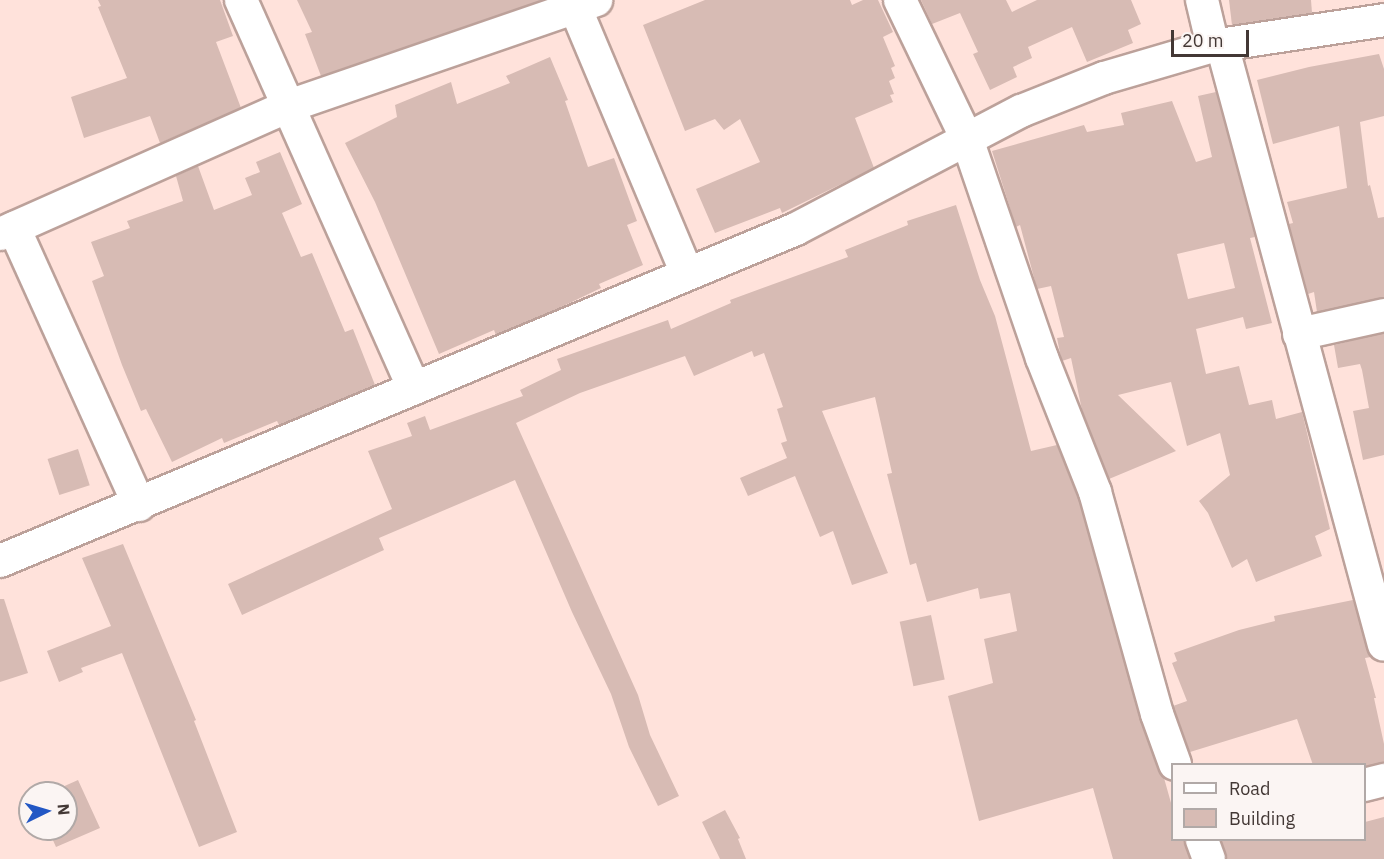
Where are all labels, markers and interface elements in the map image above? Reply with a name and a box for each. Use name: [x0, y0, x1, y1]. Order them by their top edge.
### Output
scale bar: [1174, 18, 1252, 56]
text: 20 m: [1182, 29, 1224, 52]
legend: [1171, 763, 1366, 841]
text: Road: [1229, 777, 1270, 800]
north arrow: [18, 781, 78, 841]
text: N: [53, 803, 74, 816]
text: Building: [1229, 807, 1295, 830]

